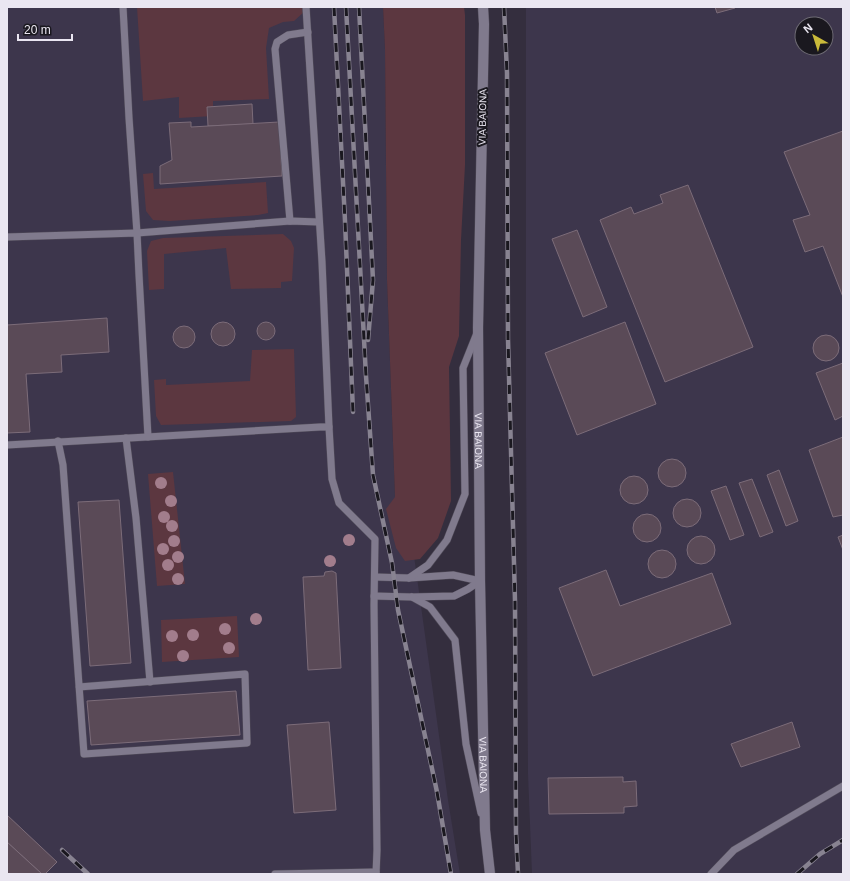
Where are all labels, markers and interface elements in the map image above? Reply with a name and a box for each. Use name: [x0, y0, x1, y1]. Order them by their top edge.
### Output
scale bar: [18, 16, 72, 42]
north arrow: [794, 16, 834, 56]
text: N: [801, 21, 815, 35]
text: 20 m: [24, 23, 51, 37]
street label: VIA BAIONA: [477, 89, 488, 145]
street label: VIA BAIONA: [473, 413, 484, 469]
street label: VIA BAIONA: [477, 737, 489, 793]

